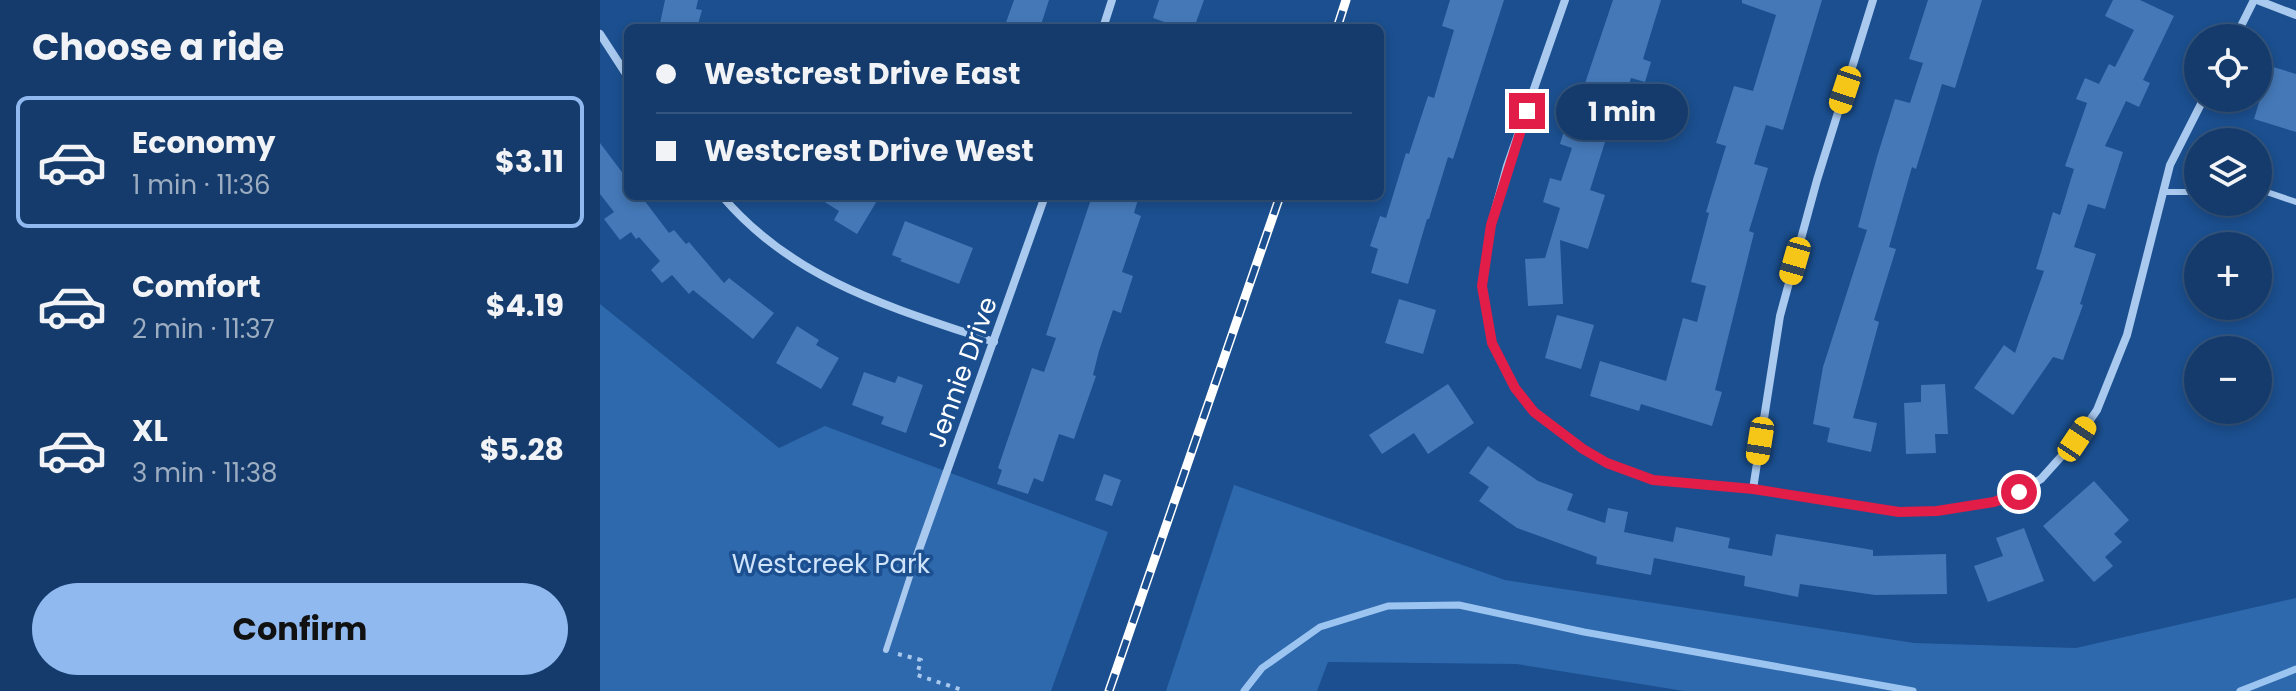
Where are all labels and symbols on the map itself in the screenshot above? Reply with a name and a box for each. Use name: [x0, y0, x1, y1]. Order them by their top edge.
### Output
car: [1826, 63, 1864, 117]
callout: 1 min: [1555, 83, 1687, 139]
route end: [1509, 93, 1545, 129]
car: [1777, 235, 1813, 287]
street label: Jennie Drive: [918, 292, 1006, 452]
car: [2054, 412, 2100, 466]
car: [1744, 415, 1776, 467]
route start: [2001, 474, 2037, 510]
park label: Westcreek Park: [732, 546, 931, 582]

